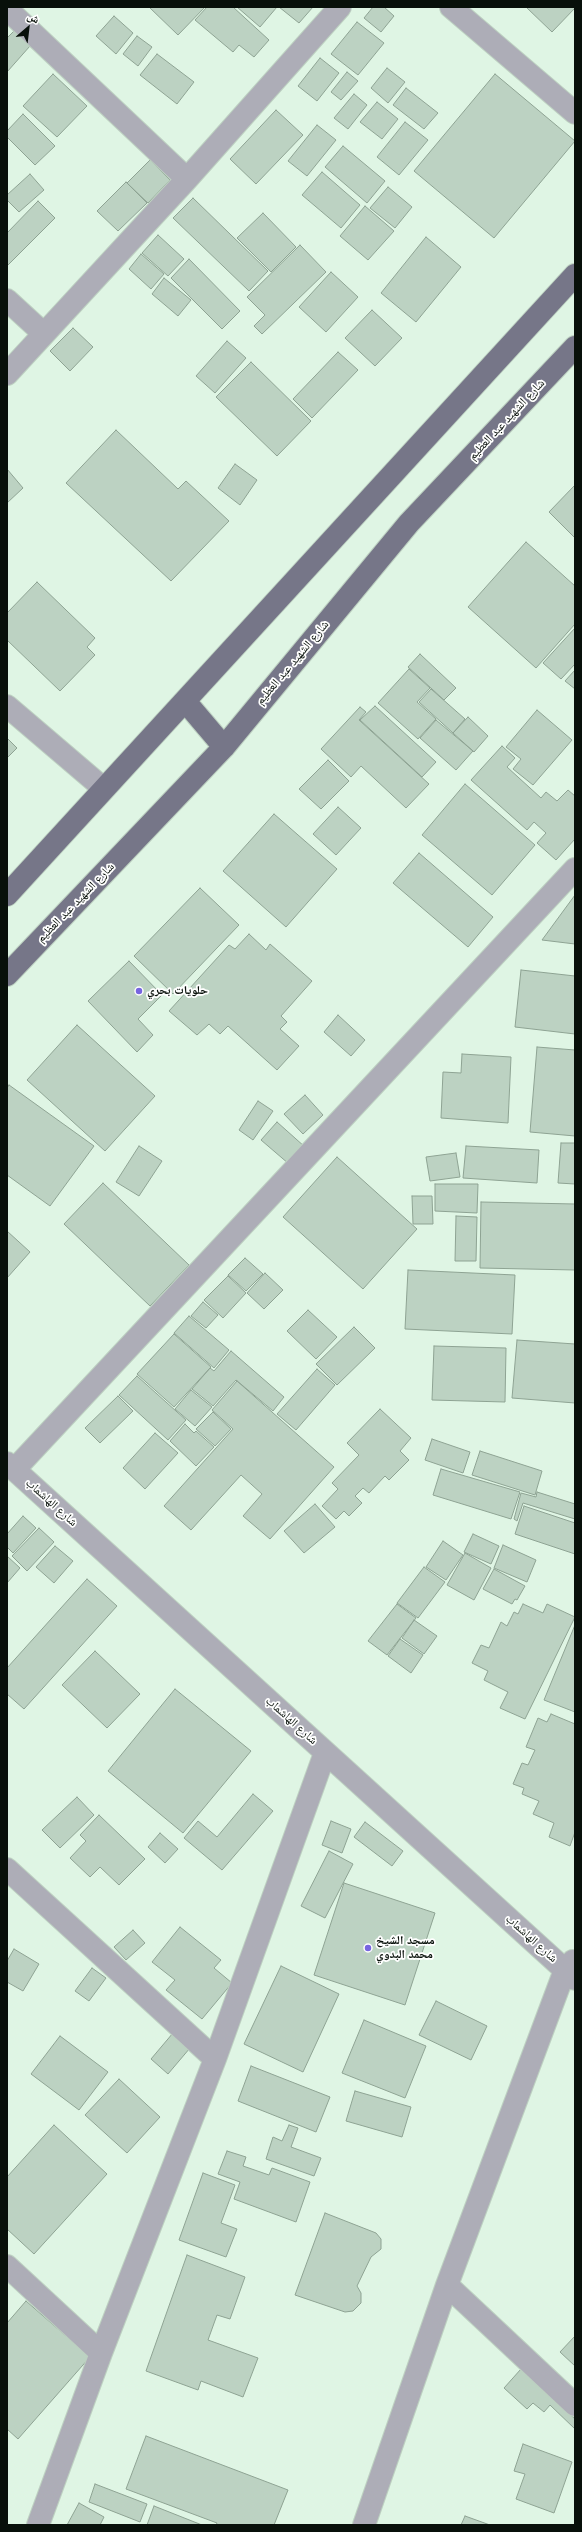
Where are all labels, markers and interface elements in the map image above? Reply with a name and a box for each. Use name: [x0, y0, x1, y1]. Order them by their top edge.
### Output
north arrow: [8, 8, 48, 48]
text: ش: [25, 8, 43, 27]
street label: شارع الشهيد عبد العظيم: [466, 377, 548, 463]
street label: شارع الشهيد عبد العظيم: [254, 618, 332, 708]
street label: شارع الشهيد عبد العظيم: [34, 860, 118, 946]
place label: حلويات بحري: [147, 984, 208, 998]
marker: حلويات بحري: [134, 986, 144, 996]
street label: شارع الهاشماب: [22, 1476, 80, 1530]
street label: شارع الهاشماب: [262, 1694, 320, 1748]
street label: شارع الهاشماب: [502, 1912, 560, 1966]
place label: مسجد الشيخ محمد البدوي: [376, 1934, 435, 1962]
marker: مسجد الشيخ محمد البدوي: [363, 1943, 373, 1953]

